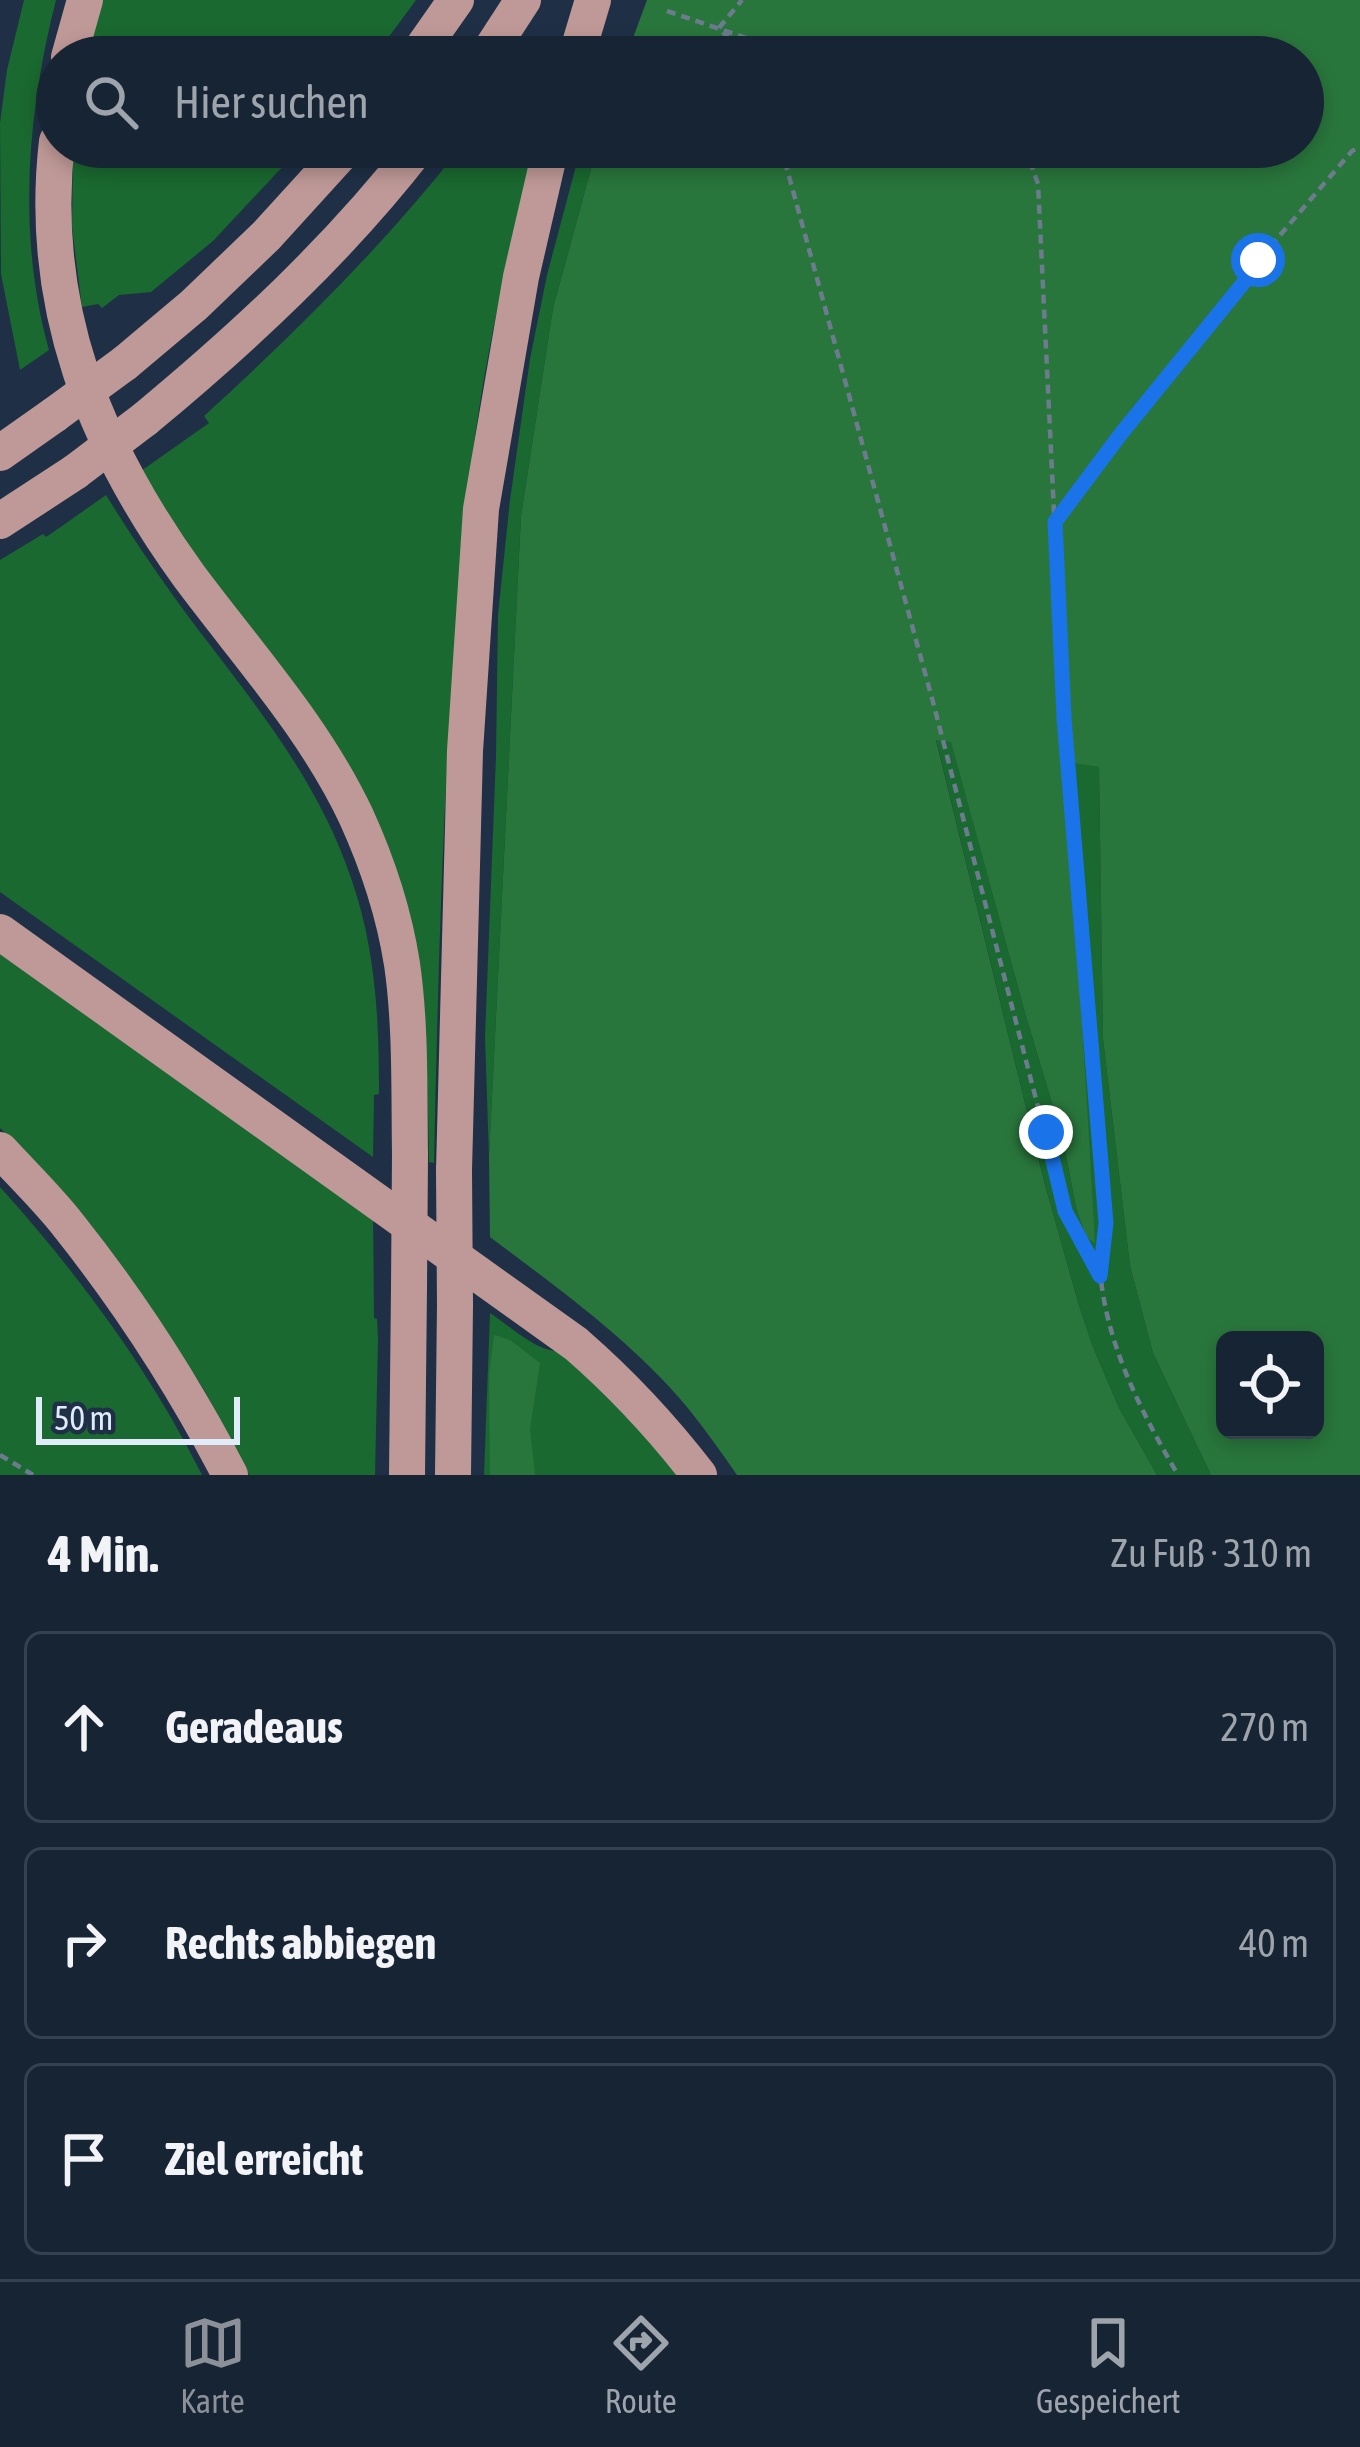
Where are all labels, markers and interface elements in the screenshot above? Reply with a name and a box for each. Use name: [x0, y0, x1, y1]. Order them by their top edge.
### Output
search box: [36, 36, 1324, 168]
icon: search: [78, 69, 144, 135]
text: Hier suchen: [174, 76, 369, 128]
route start: [1231, 233, 1285, 287]
route end: [1019, 1105, 1073, 1159]
map controls: [1216, 1331, 1324, 1439]
button: locate: [1216, 1331, 1324, 1439]
scale bar: [36, 1391, 240, 1444]
text: 50 m: [54, 1399, 113, 1437]
text: 4 Min.: [48, 1524, 159, 1583]
text: Zu Fuß · 310 m: [1110, 1531, 1312, 1575]
icon: ahead: [51, 1694, 117, 1760]
text: Geradeaus: [165, 1701, 343, 1753]
text: 270 m: [1221, 1705, 1309, 1749]
icon: right: [51, 1910, 117, 1976]
text: Rechts abbiegen: [165, 1917, 436, 1969]
text: 40 m: [1239, 1921, 1309, 1965]
icon: arrive: [51, 2126, 117, 2192]
text: Ziel erreicht: [165, 2133, 363, 2185]
tab: Karte: [180, 2310, 246, 2420]
tab: Route: [605, 2310, 677, 2420]
tab: Gespeichert: [1036, 2310, 1180, 2420]

